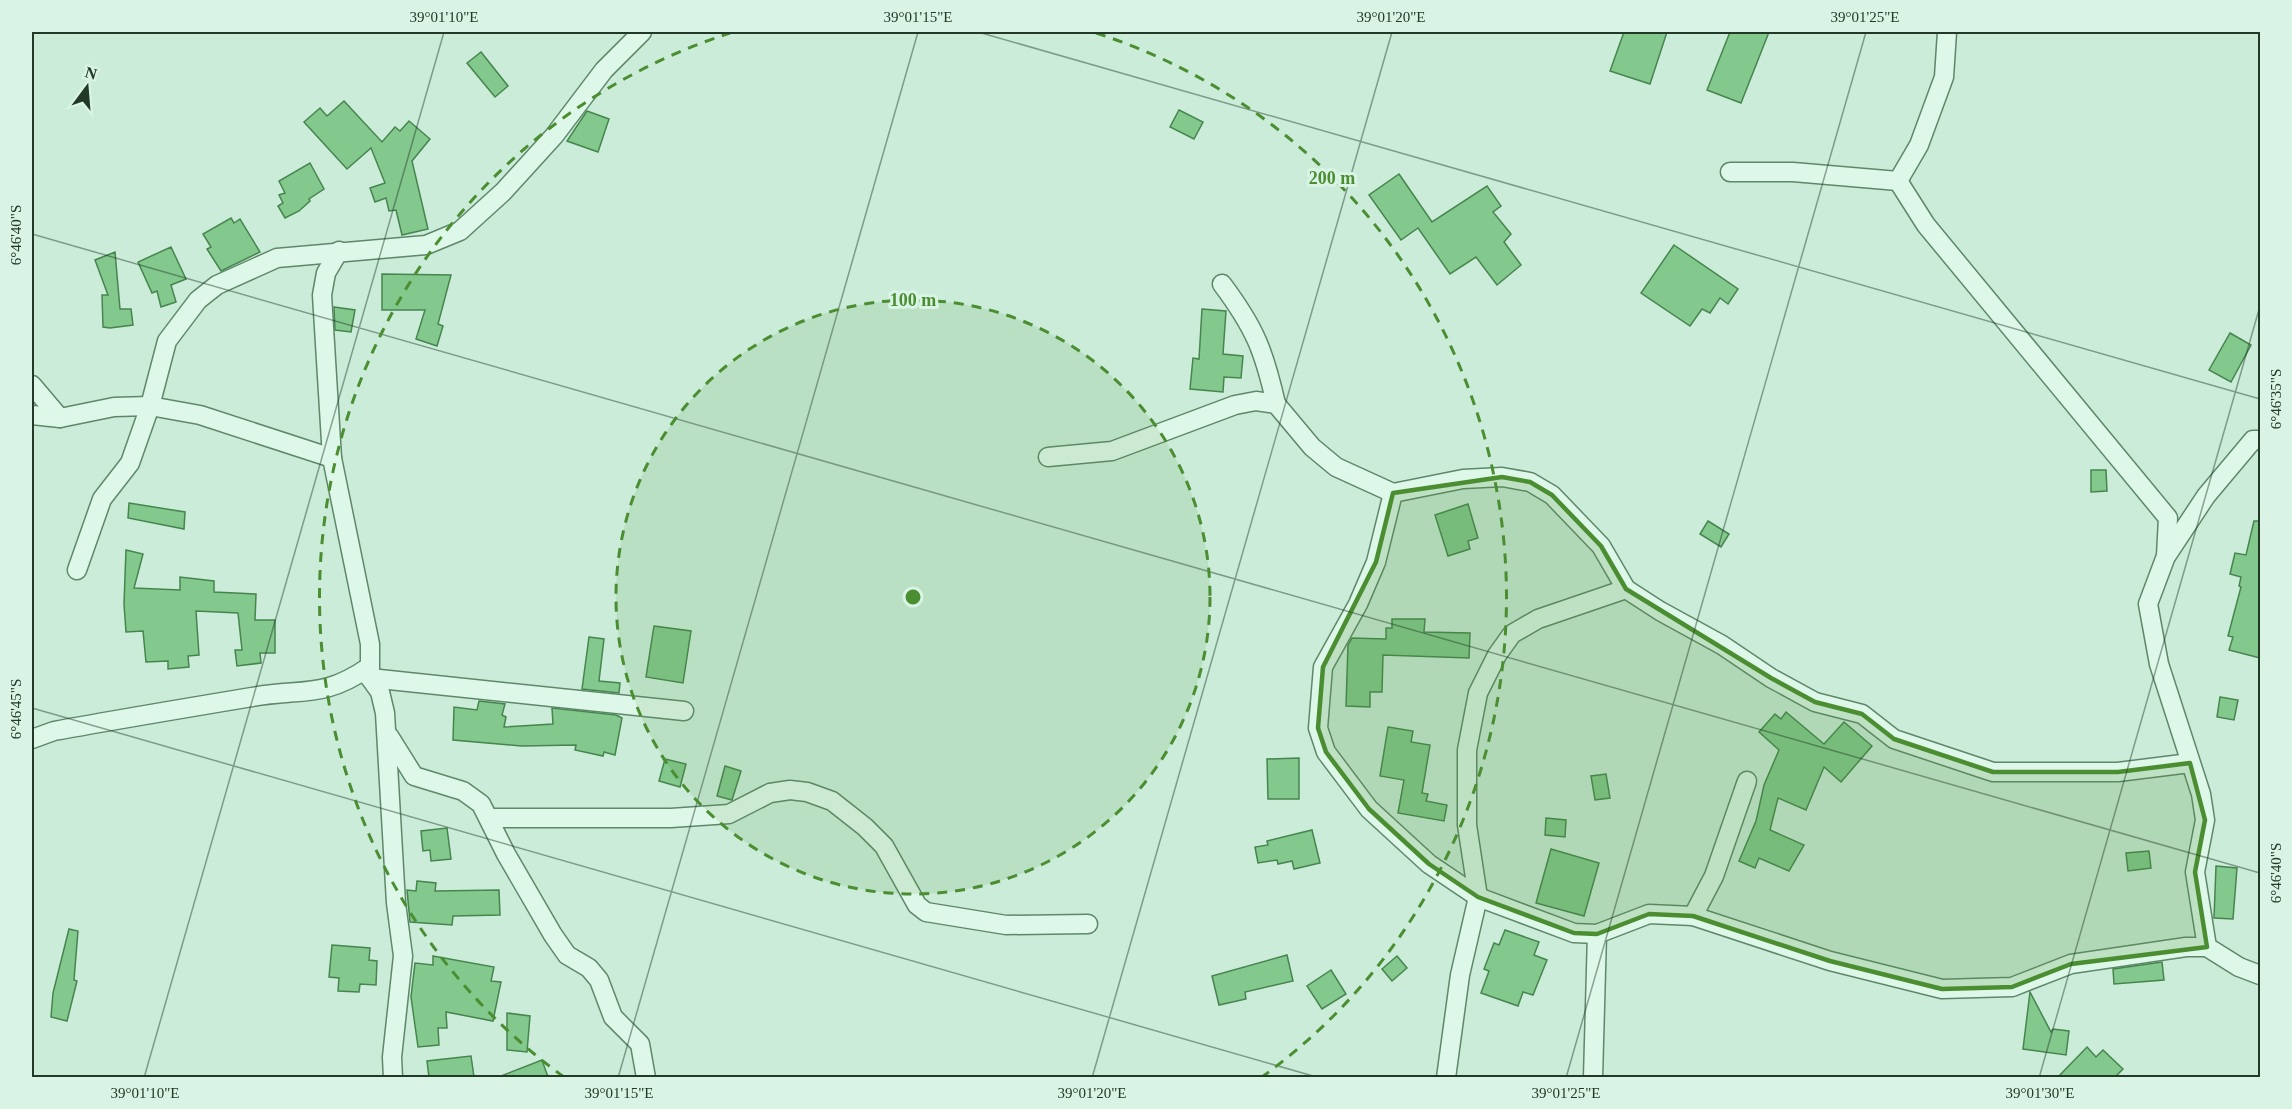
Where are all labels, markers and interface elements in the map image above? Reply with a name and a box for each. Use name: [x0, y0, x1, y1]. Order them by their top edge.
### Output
text: 39°01'10"E: [410, 9, 479, 25]
text: 39°01'15"E: [884, 9, 953, 25]
text: 39°01'20"E: [1357, 9, 1426, 25]
text: 39°01'25"E: [1831, 9, 1900, 25]
north arrow: [57, 57, 117, 117]
text: N: [83, 63, 99, 83]
text: 200 m: [1309, 168, 1355, 188]
text: 6°46'40"S: [8, 205, 24, 265]
text: 100 m: [890, 290, 936, 310]
text: 6°46'35"S: [2268, 369, 2284, 429]
centre of rings: [903, 587, 923, 607]
text: 6°46'45"S: [8, 679, 24, 739]
text: 6°46'40"S: [2268, 843, 2284, 903]
text: 39°01'10"E: [111, 1085, 180, 1101]
text: 39°01'15"E: [585, 1085, 654, 1101]
text: 39°01'20"E: [1058, 1085, 1127, 1101]
text: 39°01'25"E: [1532, 1085, 1601, 1101]
text: 39°01'30"E: [2006, 1085, 2075, 1101]

